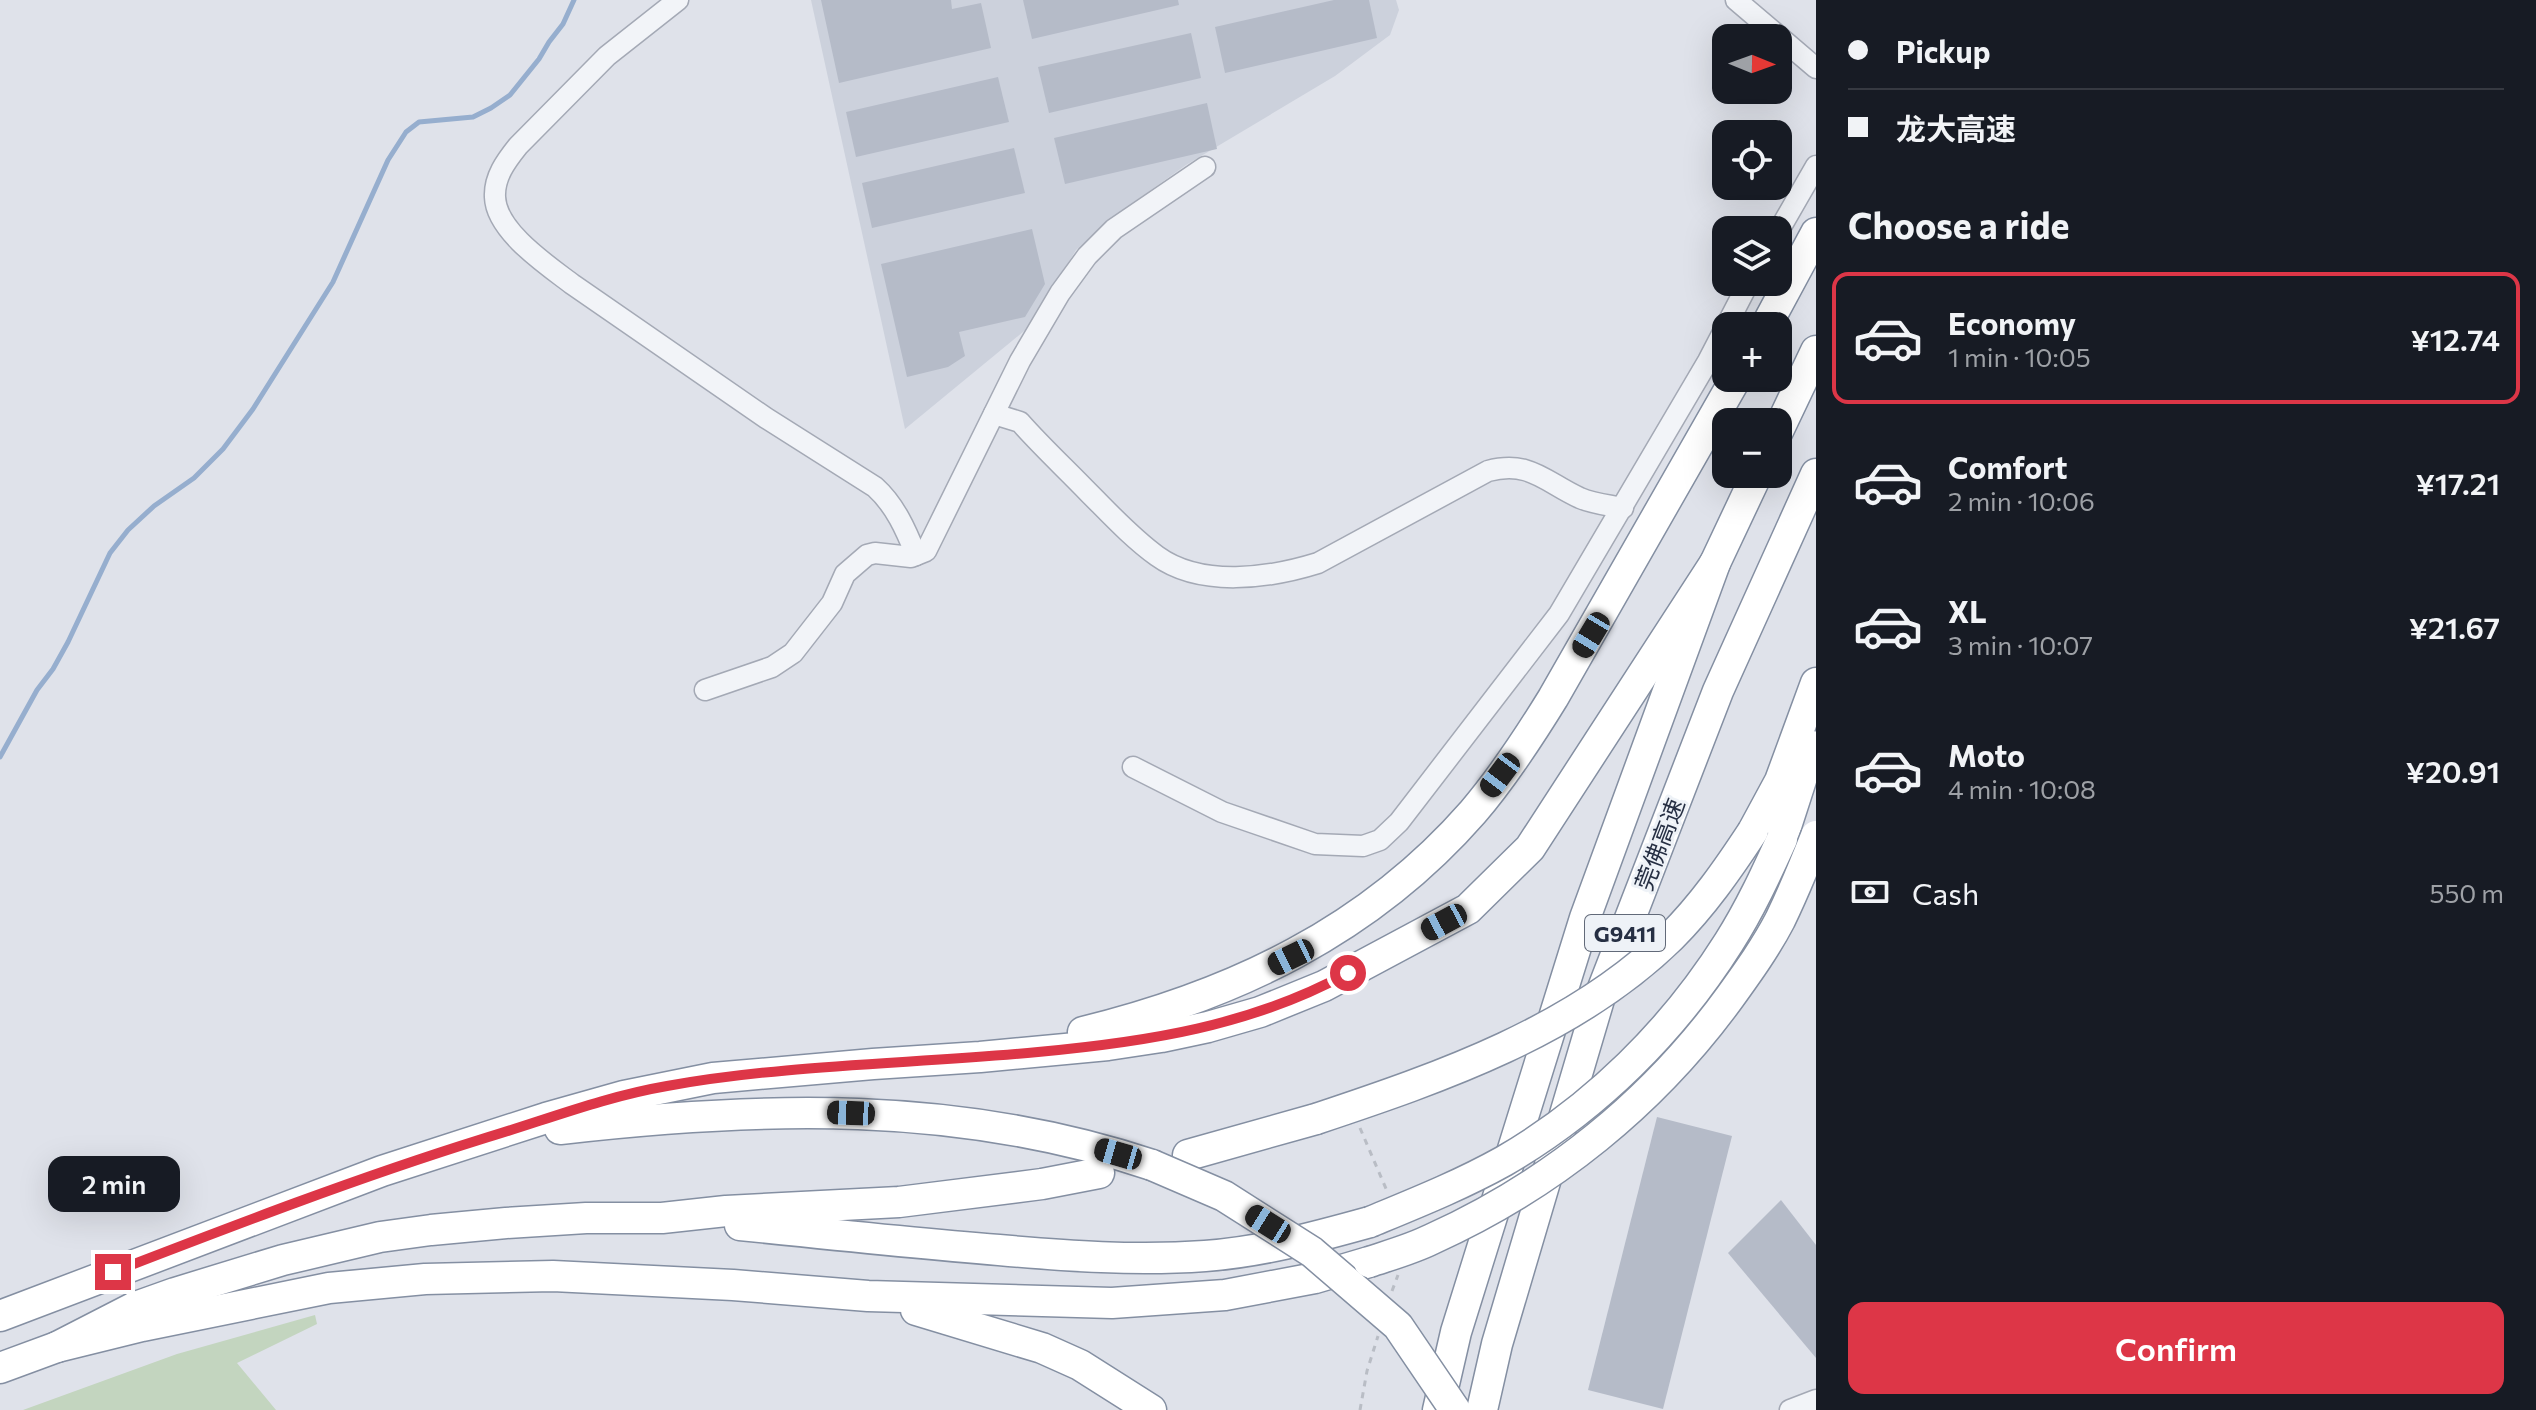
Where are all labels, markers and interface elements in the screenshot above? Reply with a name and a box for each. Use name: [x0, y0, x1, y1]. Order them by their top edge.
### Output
north arrow: [1712, 24, 1792, 104]
map controls: [1712, 24, 1792, 488]
text: Pickup: [1896, 32, 1990, 69]
text: 龙大高速: [1896, 109, 2016, 146]
button: locate: [1712, 120, 1792, 200]
text: Choose a ride: [1848, 202, 2069, 246]
button: layers: [1712, 216, 1792, 296]
icon: car: [1852, 302, 1924, 374]
text: Economy: [1948, 304, 2076, 341]
button: +: [1712, 312, 1792, 392]
text: ¥12.74: [2411, 320, 2500, 357]
text: 1 min · 10:05: [1948, 341, 2091, 372]
button: −: [1712, 408, 1792, 488]
icon: car: [1852, 446, 1924, 518]
text: Comfort: [1948, 448, 2067, 485]
text: ¥17.21: [2416, 464, 2500, 501]
text: 2 min · 10:06: [1948, 485, 2095, 516]
icon: car: [1852, 590, 1924, 662]
text: XL: [1948, 592, 1987, 629]
car: [1568, 608, 1614, 662]
text: ¥21.67: [2409, 608, 2500, 645]
text: 3 min · 10:07: [1948, 629, 2093, 660]
icon: car: [1852, 734, 1924, 806]
text: Moto: [1948, 736, 2025, 773]
car: [1476, 749, 1524, 801]
text: ¥20.91: [2406, 752, 2500, 789]
text: 4 min · 10:08: [1948, 773, 2096, 804]
street label: 莞佛高速: [1628, 794, 1690, 894]
icon: cash: [1848, 870, 1892, 914]
text: Cash: [1912, 874, 1979, 911]
text: 550 m: [2429, 877, 2504, 908]
car: [1417, 900, 1471, 944]
road number: G9411: [1585, 915, 1665, 951]
car: [1264, 936, 1318, 978]
route start: [1330, 955, 1366, 991]
car: [827, 1100, 875, 1126]
car: [1092, 1136, 1144, 1172]
callout: 2 min: [47, 1156, 179, 1212]
text: 2 min: [82, 1168, 146, 1199]
car: [1241, 1201, 1295, 1247]
route end: [95, 1254, 131, 1290]
button: Confirm: [1848, 1302, 2504, 1394]

